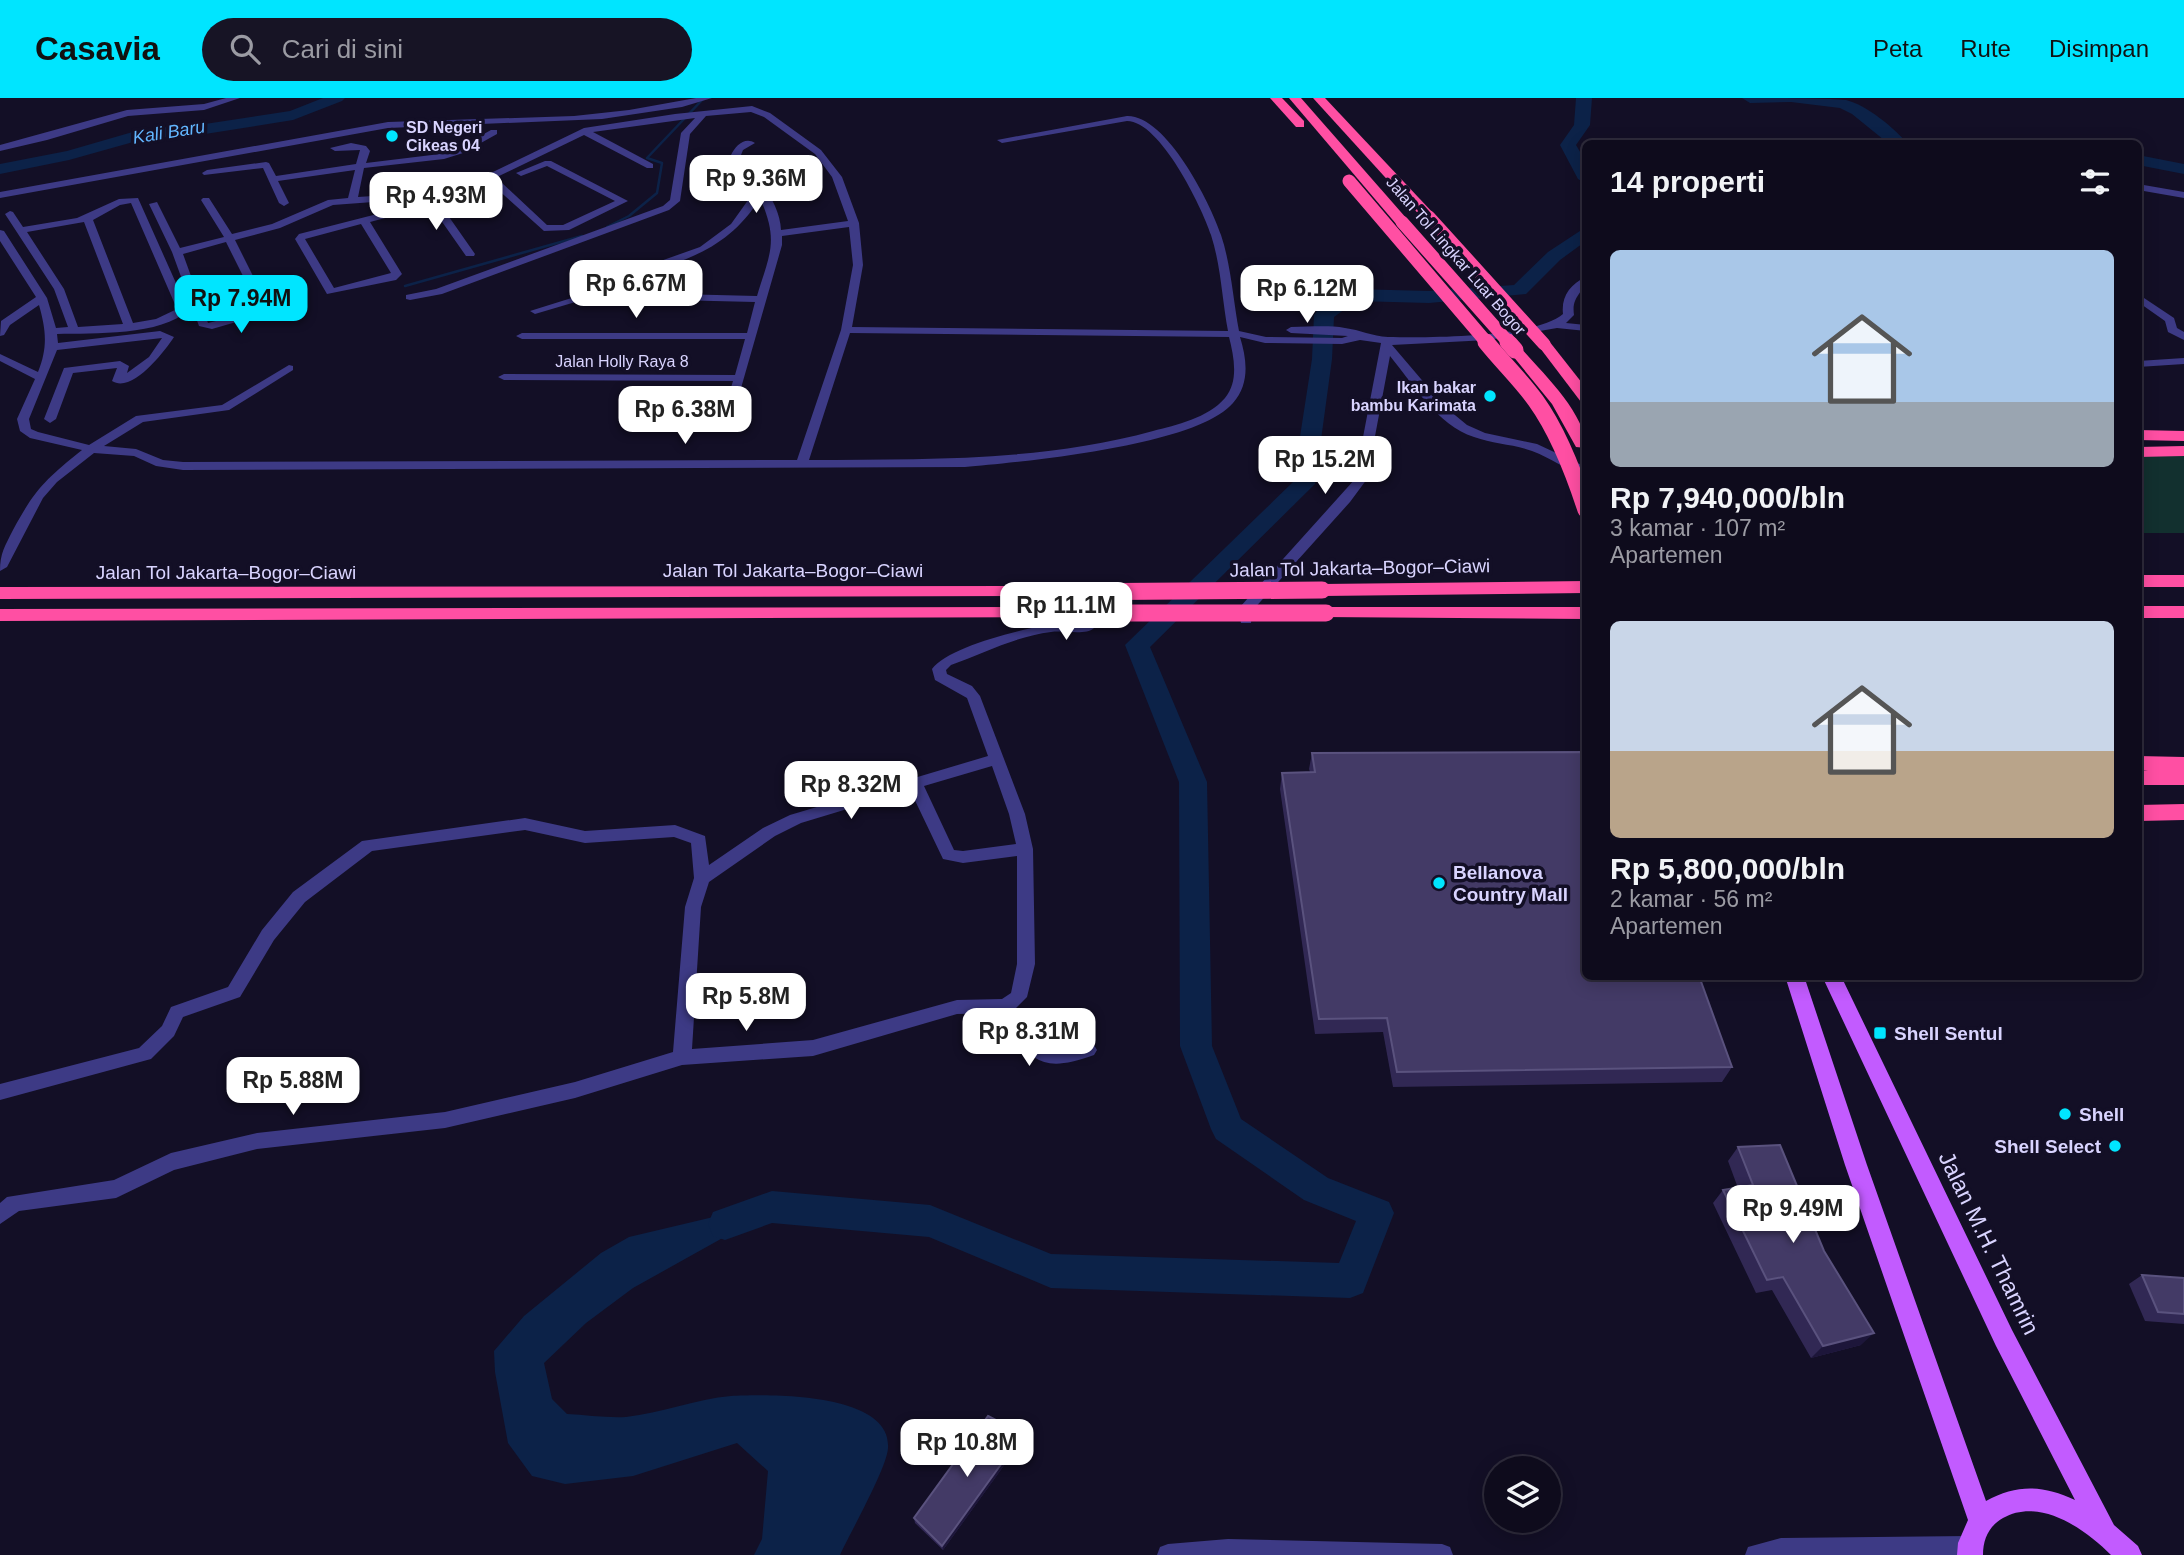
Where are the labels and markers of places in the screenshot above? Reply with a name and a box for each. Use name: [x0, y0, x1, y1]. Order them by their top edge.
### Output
place label: SD Negeri Cikeas 04: [406, 119, 482, 154]
marker: SD Negeri Cikeas 04: [384, 128, 400, 144]
pin: Rp 9.36M: [684, 156, 828, 215]
pin: Rp 4.93M: [364, 172, 508, 232]
pin: Rp 6.67M: [564, 260, 708, 320]
pin: Rp 6.12M: [1235, 266, 1379, 325]
pin: Rp 7.94M: [169, 275, 313, 335]
place label: Ikan bakar bambu Karimata: [1351, 379, 1476, 414]
pin: Rp 6.38M: [613, 386, 757, 446]
marker: Ikan bakar bambu Karimata: [1482, 388, 1498, 404]
pin: Rp 15.2M: [1253, 436, 1397, 496]
pin: Rp 11.1M: [994, 582, 1138, 642]
pin: Rp 8.32M: [779, 762, 923, 821]
place label: Bellanova Country Mall: [1453, 862, 1568, 905]
marker: Bellanova Country Mall: [1431, 875, 1447, 891]
pin: Rp 5.8M: [681, 974, 811, 1033]
pin: Rp 8.31M: [957, 1009, 1101, 1068]
place label: Shell Sentul: [1894, 1023, 2003, 1044]
marker: Shell Sentul: [1872, 1025, 1888, 1041]
pin: Rp 5.88M: [221, 1058, 365, 1117]
place label: Shell: [2079, 1104, 2124, 1125]
marker: Shell: [2057, 1106, 2073, 1122]
place label: Shell Select: [1994, 1136, 2102, 1157]
marker: Shell Select: [2107, 1138, 2123, 1154]
pin: Rp 9.49M: [1721, 1186, 1865, 1245]
pin: Rp 10.8M: [895, 1420, 1039, 1479]

